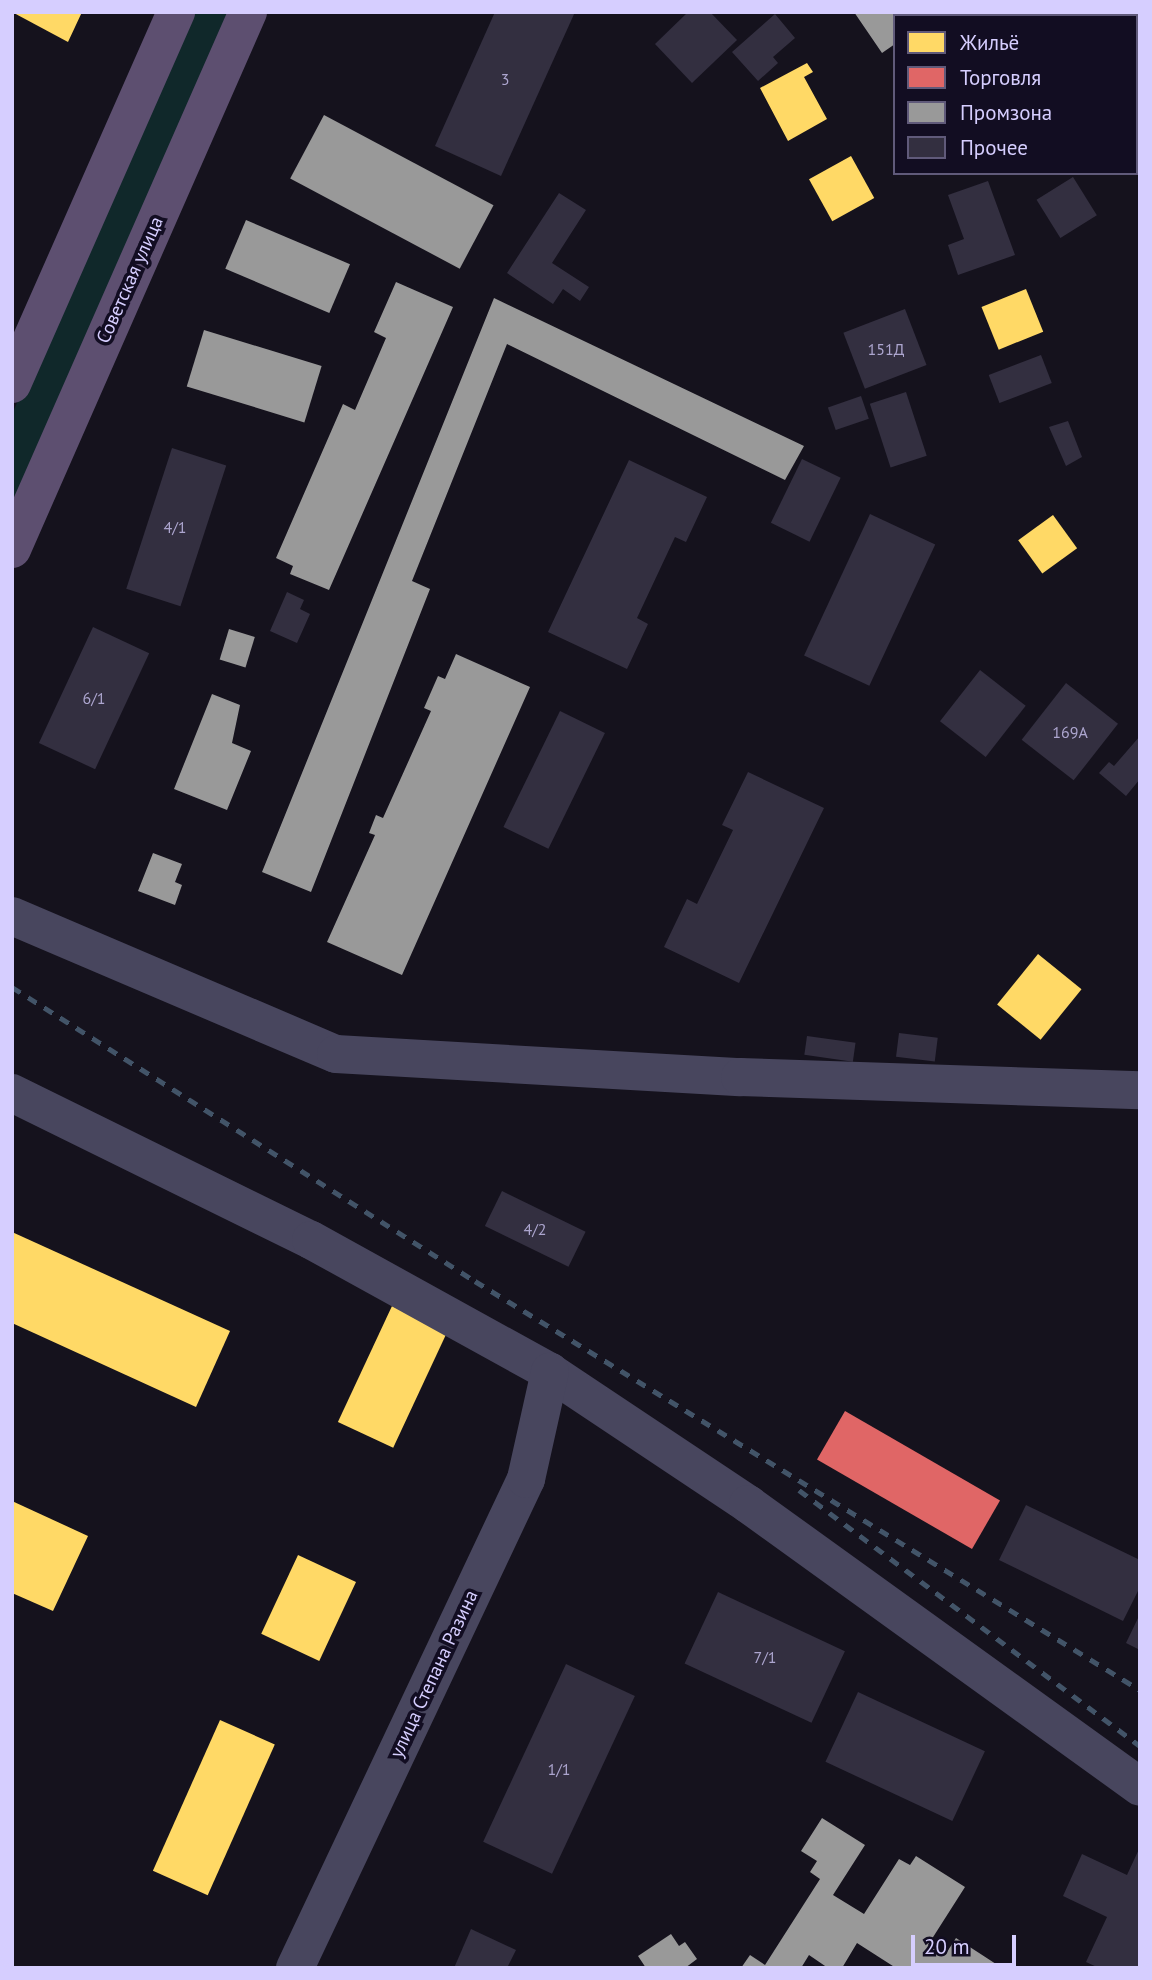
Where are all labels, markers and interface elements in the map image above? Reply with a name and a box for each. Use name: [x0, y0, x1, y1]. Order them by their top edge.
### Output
legend: [893, 14, 1138, 175]
text: Жильё: [960, 29, 1019, 56]
text: Торговля: [960, 64, 1041, 91]
house number: 3: [501, 69, 509, 89]
text: Промзона: [960, 99, 1052, 126]
text: Прочее: [960, 134, 1028, 161]
street label: Советская улица: [92, 213, 168, 347]
house number: 151Д: [868, 339, 904, 359]
house number: 4/1: [163, 517, 187, 537]
house number: 6/1: [82, 688, 106, 708]
house number: 169А: [1052, 722, 1088, 742]
house number: 4/2: [523, 1219, 547, 1239]
street label: улица Степана Разина: [385, 1587, 483, 1761]
house number: 7/1: [753, 1647, 777, 1667]
house number: 1/1: [547, 1759, 571, 1779]
scale bar: [914, 1920, 1019, 1964]
text: 20 m: [924, 1933, 970, 1960]

